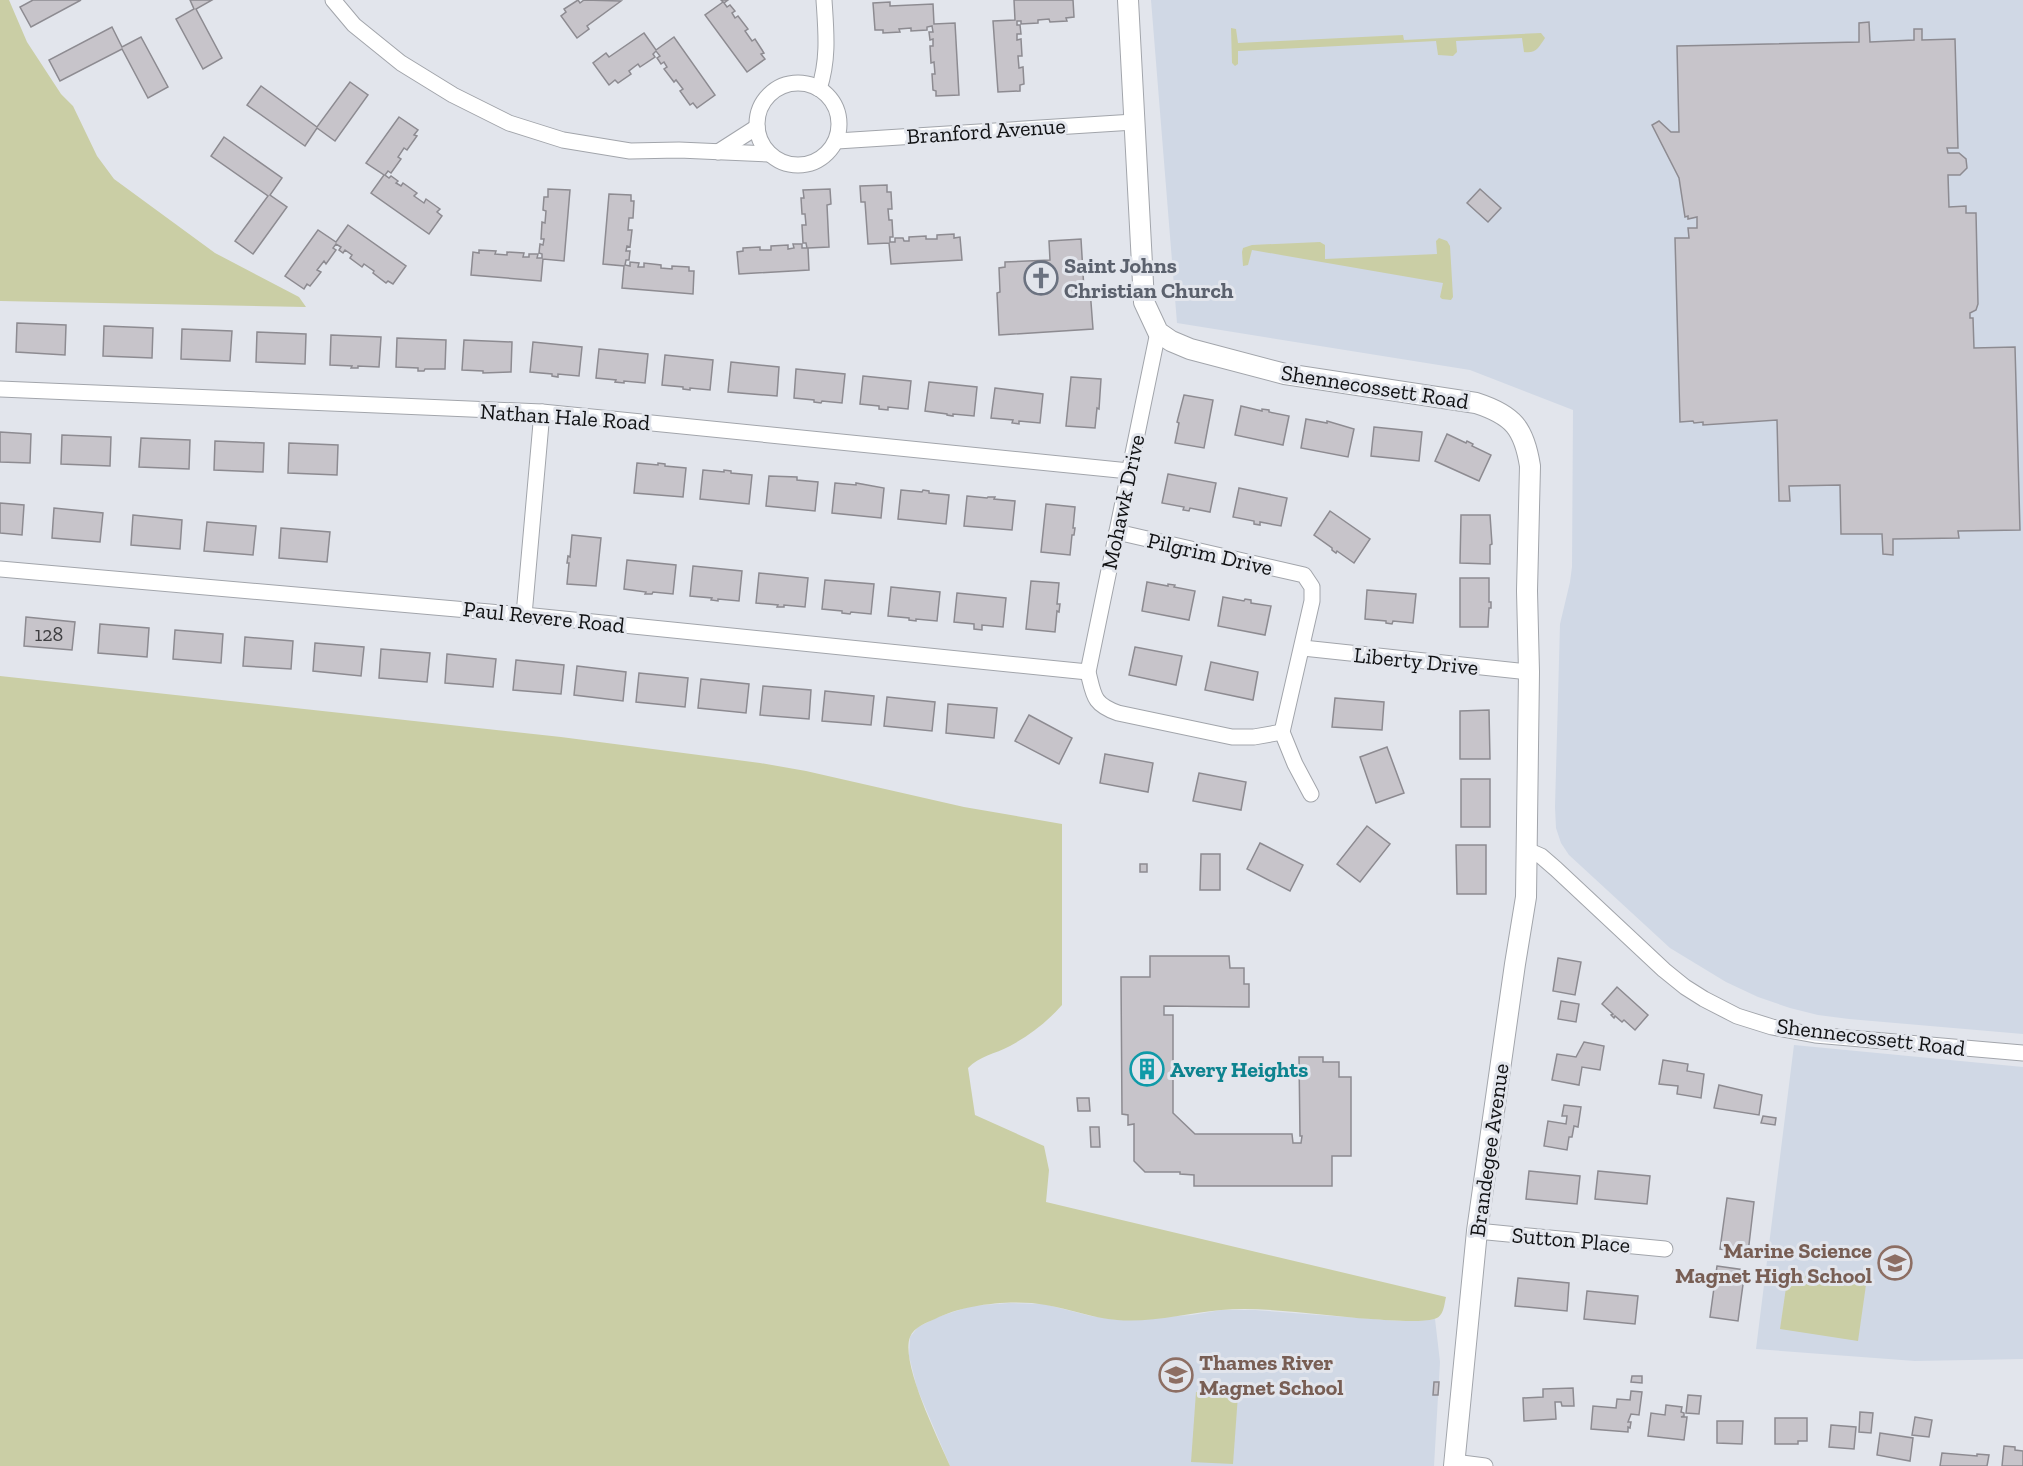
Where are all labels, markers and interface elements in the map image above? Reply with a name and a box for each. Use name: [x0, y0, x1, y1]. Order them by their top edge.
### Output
street label: Branford Avenue: [906, 112, 1066, 150]
place label: Saint Johns Christian Church: [1064, 252, 1234, 304]
church icon: Saint Johns Christian Church: [1023, 260, 1059, 296]
street label: Shennecossett Road: [1279, 359, 1471, 415]
street label: Nathan Hale Road: [479, 398, 651, 436]
street label: Mohawk Drive: [1095, 432, 1151, 572]
street label: Pilgrim Drive: [1145, 526, 1275, 582]
street label: Paul Revere Road: [462, 595, 626, 639]
house number: 128: [35, 622, 63, 646]
street label: Liberty Drive: [1352, 641, 1480, 681]
street label: Shennecossett Road: [1775, 1012, 1967, 1062]
building icon: Avery Heights: [1129, 1051, 1165, 1087]
place label: Avery Heights: [1170, 1056, 1308, 1083]
street label: Brandegee Avenue: [1463, 1061, 1515, 1239]
street label: Sutton Place: [1511, 1221, 1631, 1259]
place label: Marine Science Magnet High School: [1675, 1237, 1872, 1289]
school or university icon: Marine Science Magnet High School: [1877, 1245, 1913, 1281]
place label: Thames River Magnet School: [1199, 1349, 1343, 1401]
school or university icon: Thames River Magnet School: [1158, 1357, 1194, 1393]

